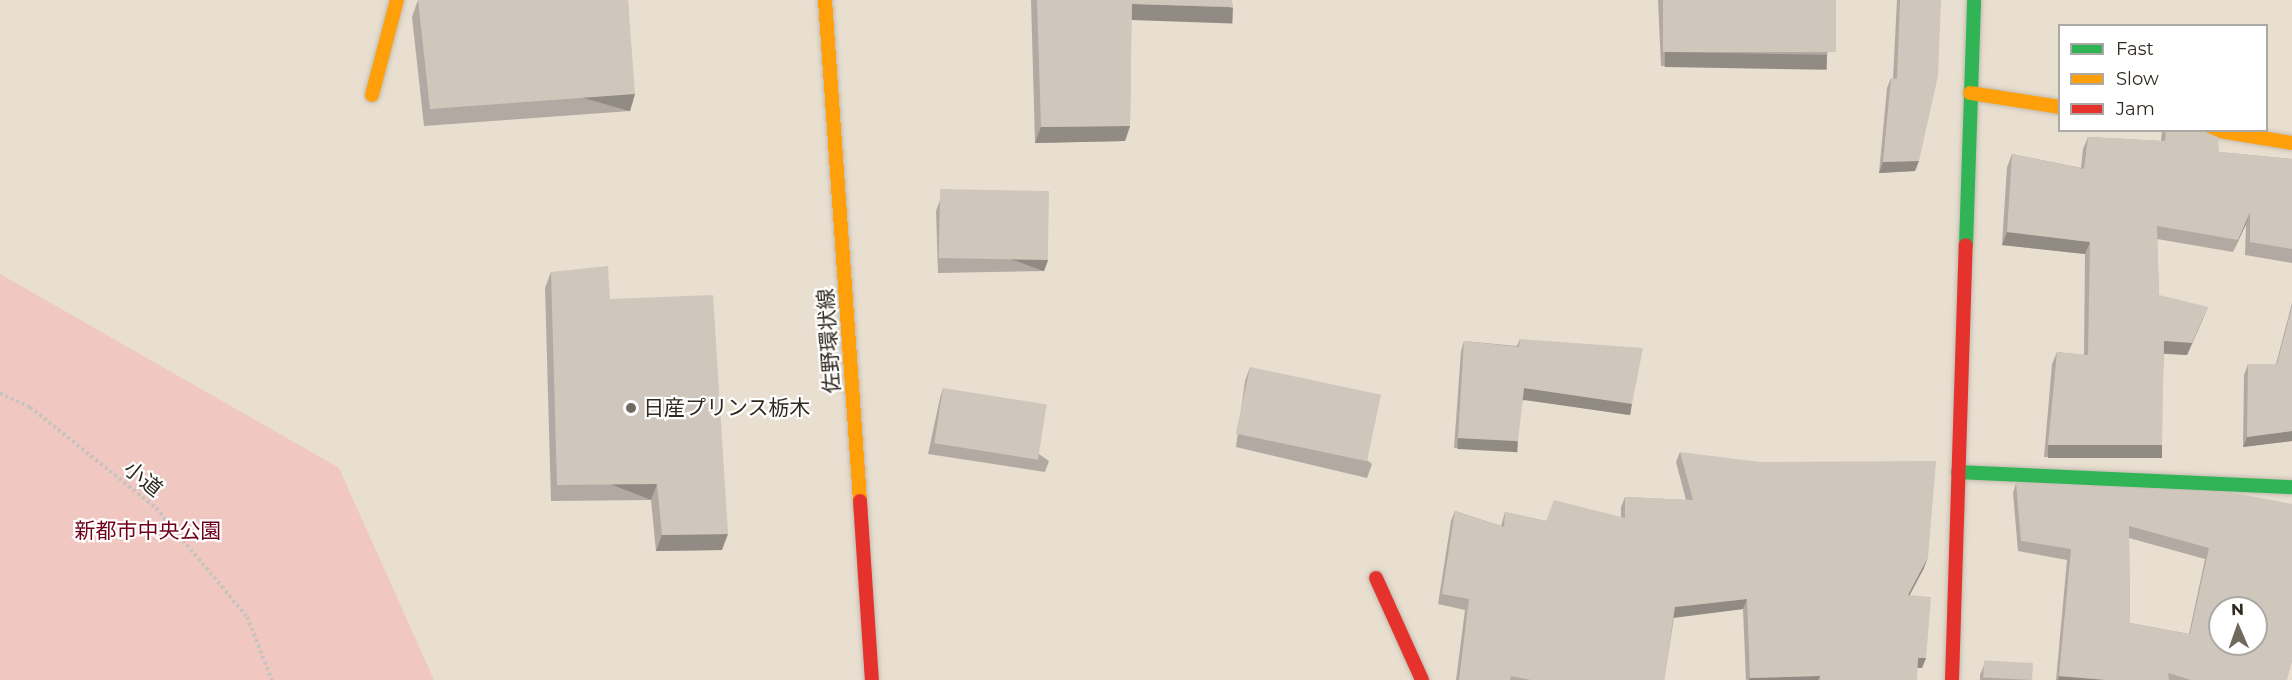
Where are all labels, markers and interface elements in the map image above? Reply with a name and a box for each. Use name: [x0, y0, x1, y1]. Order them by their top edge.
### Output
legend: [2058, 24, 2268, 132]
text: Fast: [2116, 38, 2154, 60]
text: Slow: [2116, 68, 2159, 90]
text: Jam: [2116, 98, 2155, 120]
street label: 佐野環状線: [813, 288, 845, 394]
place label: 日産プリンス栃木: [643, 395, 811, 421]
marker: 日産プリンス栃木: [624, 401, 638, 415]
street label: 小道: [119, 456, 167, 502]
park label: 新都市中央公園: [75, 518, 221, 544]
north arrow: [2208, 596, 2268, 656]
text: N: [2231, 600, 2244, 619]

